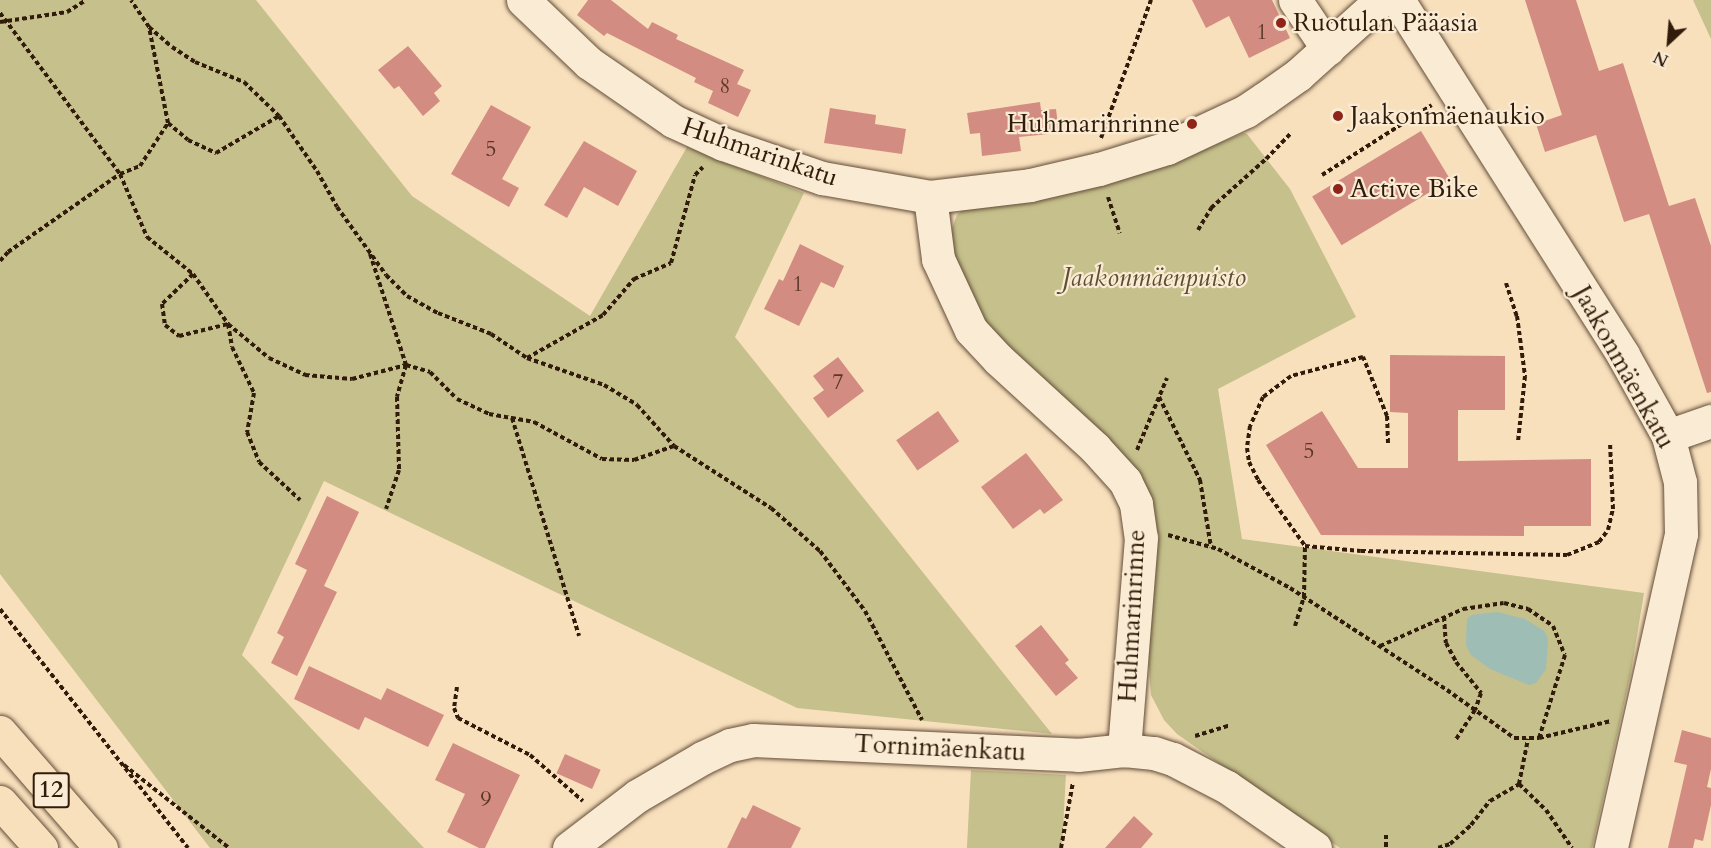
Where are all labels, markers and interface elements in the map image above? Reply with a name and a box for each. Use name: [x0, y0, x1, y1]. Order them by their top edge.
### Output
place label: Ruotulan Pääasia: [1293, 7, 1478, 39]
north arrow: [1639, 12, 1699, 72]
marker: Ruotulan Pääasia: [1274, 16, 1288, 30]
house number: 1: [1256, 20, 1268, 46]
text: N: [1650, 45, 1672, 71]
house number: 8: [719, 74, 731, 100]
place label: Jaakonmäenaukio: [1350, 100, 1545, 132]
place label: Huhmarinrinne: [1007, 108, 1180, 140]
marker: Jaakonmäenaukio: [1331, 109, 1345, 123]
street label: Huhmarinkatu: [678, 111, 842, 193]
marker: Huhmarinrinne: [1185, 117, 1199, 131]
house number: 5: [485, 137, 497, 163]
place label: Active Bike: [1350, 173, 1479, 205]
marker: Active Bike: [1331, 182, 1345, 196]
park label: Jaakonmäenpuisto: [1062, 262, 1246, 294]
house number: 1: [792, 272, 804, 298]
street label: Jaakonmäenkatu: [1566, 280, 1682, 454]
house number: 7: [832, 370, 844, 396]
house number: 5: [1303, 439, 1315, 465]
street label: Huhmarinrinne: [1112, 529, 1152, 703]
street label: Tornimäenkatu: [853, 728, 1027, 768]
road number: 12: [32, 769, 70, 811]
house number: 9: [480, 787, 492, 813]

